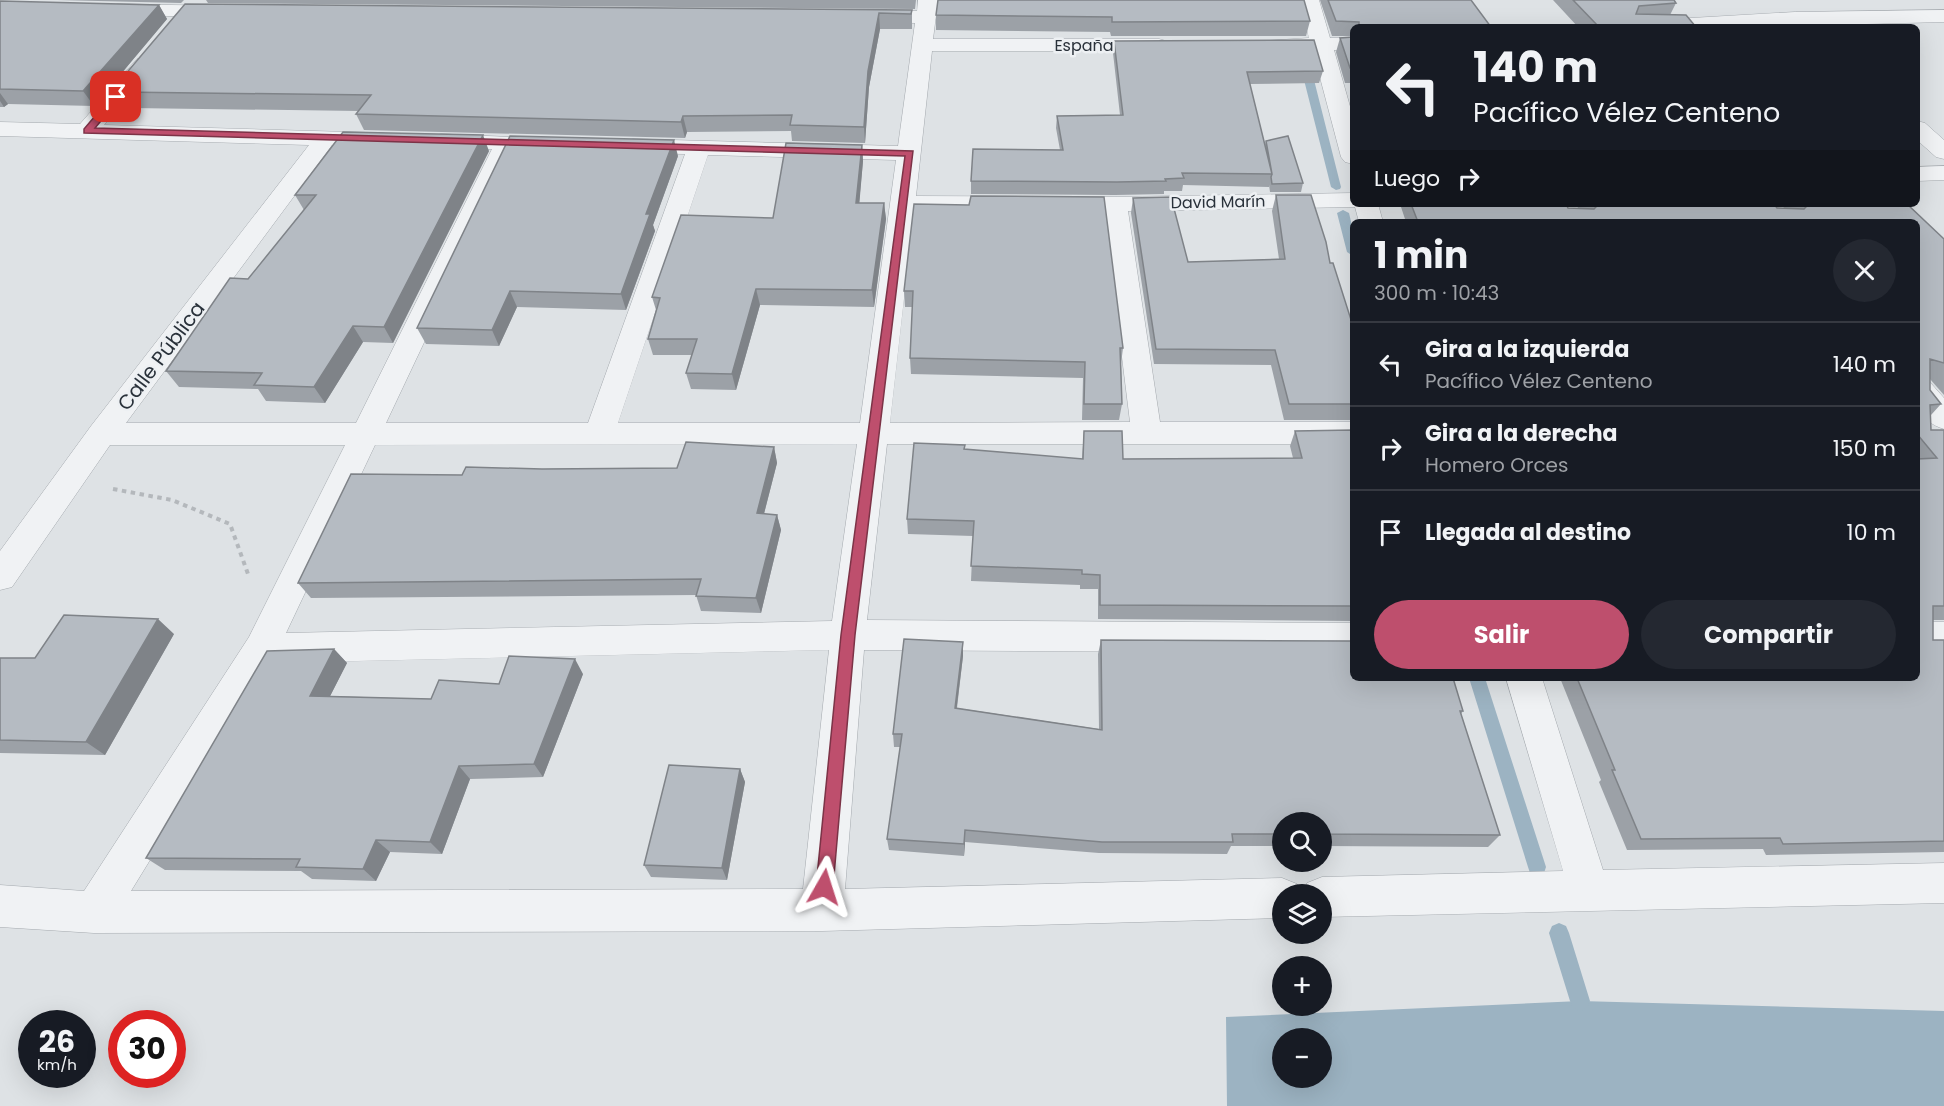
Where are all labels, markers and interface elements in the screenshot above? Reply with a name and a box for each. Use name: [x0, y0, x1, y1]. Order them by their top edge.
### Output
street label: España: [1054, 34, 1114, 57]
text: 140 m: [1473, 38, 1598, 97]
icon: left: [1374, 48, 1452, 126]
pin: [90, 71, 141, 122]
icon: arrive: [99, 80, 132, 113]
text: Pacífico Vélez Centeno: [1473, 94, 1780, 131]
icon: right: [1452, 162, 1485, 195]
text: Luego: [1374, 163, 1440, 194]
street label: David Marín: [1170, 190, 1266, 214]
text: 1 min: [1374, 230, 1468, 281]
button: close: [1833, 239, 1896, 302]
text: 300 m · 10:43: [1374, 279, 1499, 307]
street label: Calle Pública: [111, 296, 211, 416]
text: Gira a la izquierda: [1425, 334, 1629, 365]
icon: left: [1374, 348, 1407, 381]
text: 140 m: [1833, 349, 1896, 380]
text: Pacífico Vélez Centeno: [1425, 367, 1653, 395]
text: Gira a la derecha: [1425, 418, 1618, 449]
icon: right: [1374, 432, 1407, 465]
text: 150 m: [1833, 433, 1896, 464]
text: Homero Orces: [1425, 451, 1568, 479]
icon: arrive: [1374, 516, 1407, 549]
text: Llegada al destino: [1425, 517, 1631, 548]
text: 10 m: [1847, 517, 1896, 548]
button: Salir: [1374, 600, 1629, 669]
button: Compartir: [1641, 600, 1896, 669]
map controls: [1272, 812, 1332, 1088]
button: search: [1272, 812, 1332, 872]
position arrow: [792, 855, 856, 919]
button: layers: [1272, 884, 1332, 944]
button: +: [1272, 956, 1332, 1016]
speed limit sign: 30: [108, 1010, 186, 1088]
text: 26: [39, 1020, 75, 1063]
button: −: [1272, 1028, 1332, 1088]
text: km/h: [37, 1054, 77, 1075]

